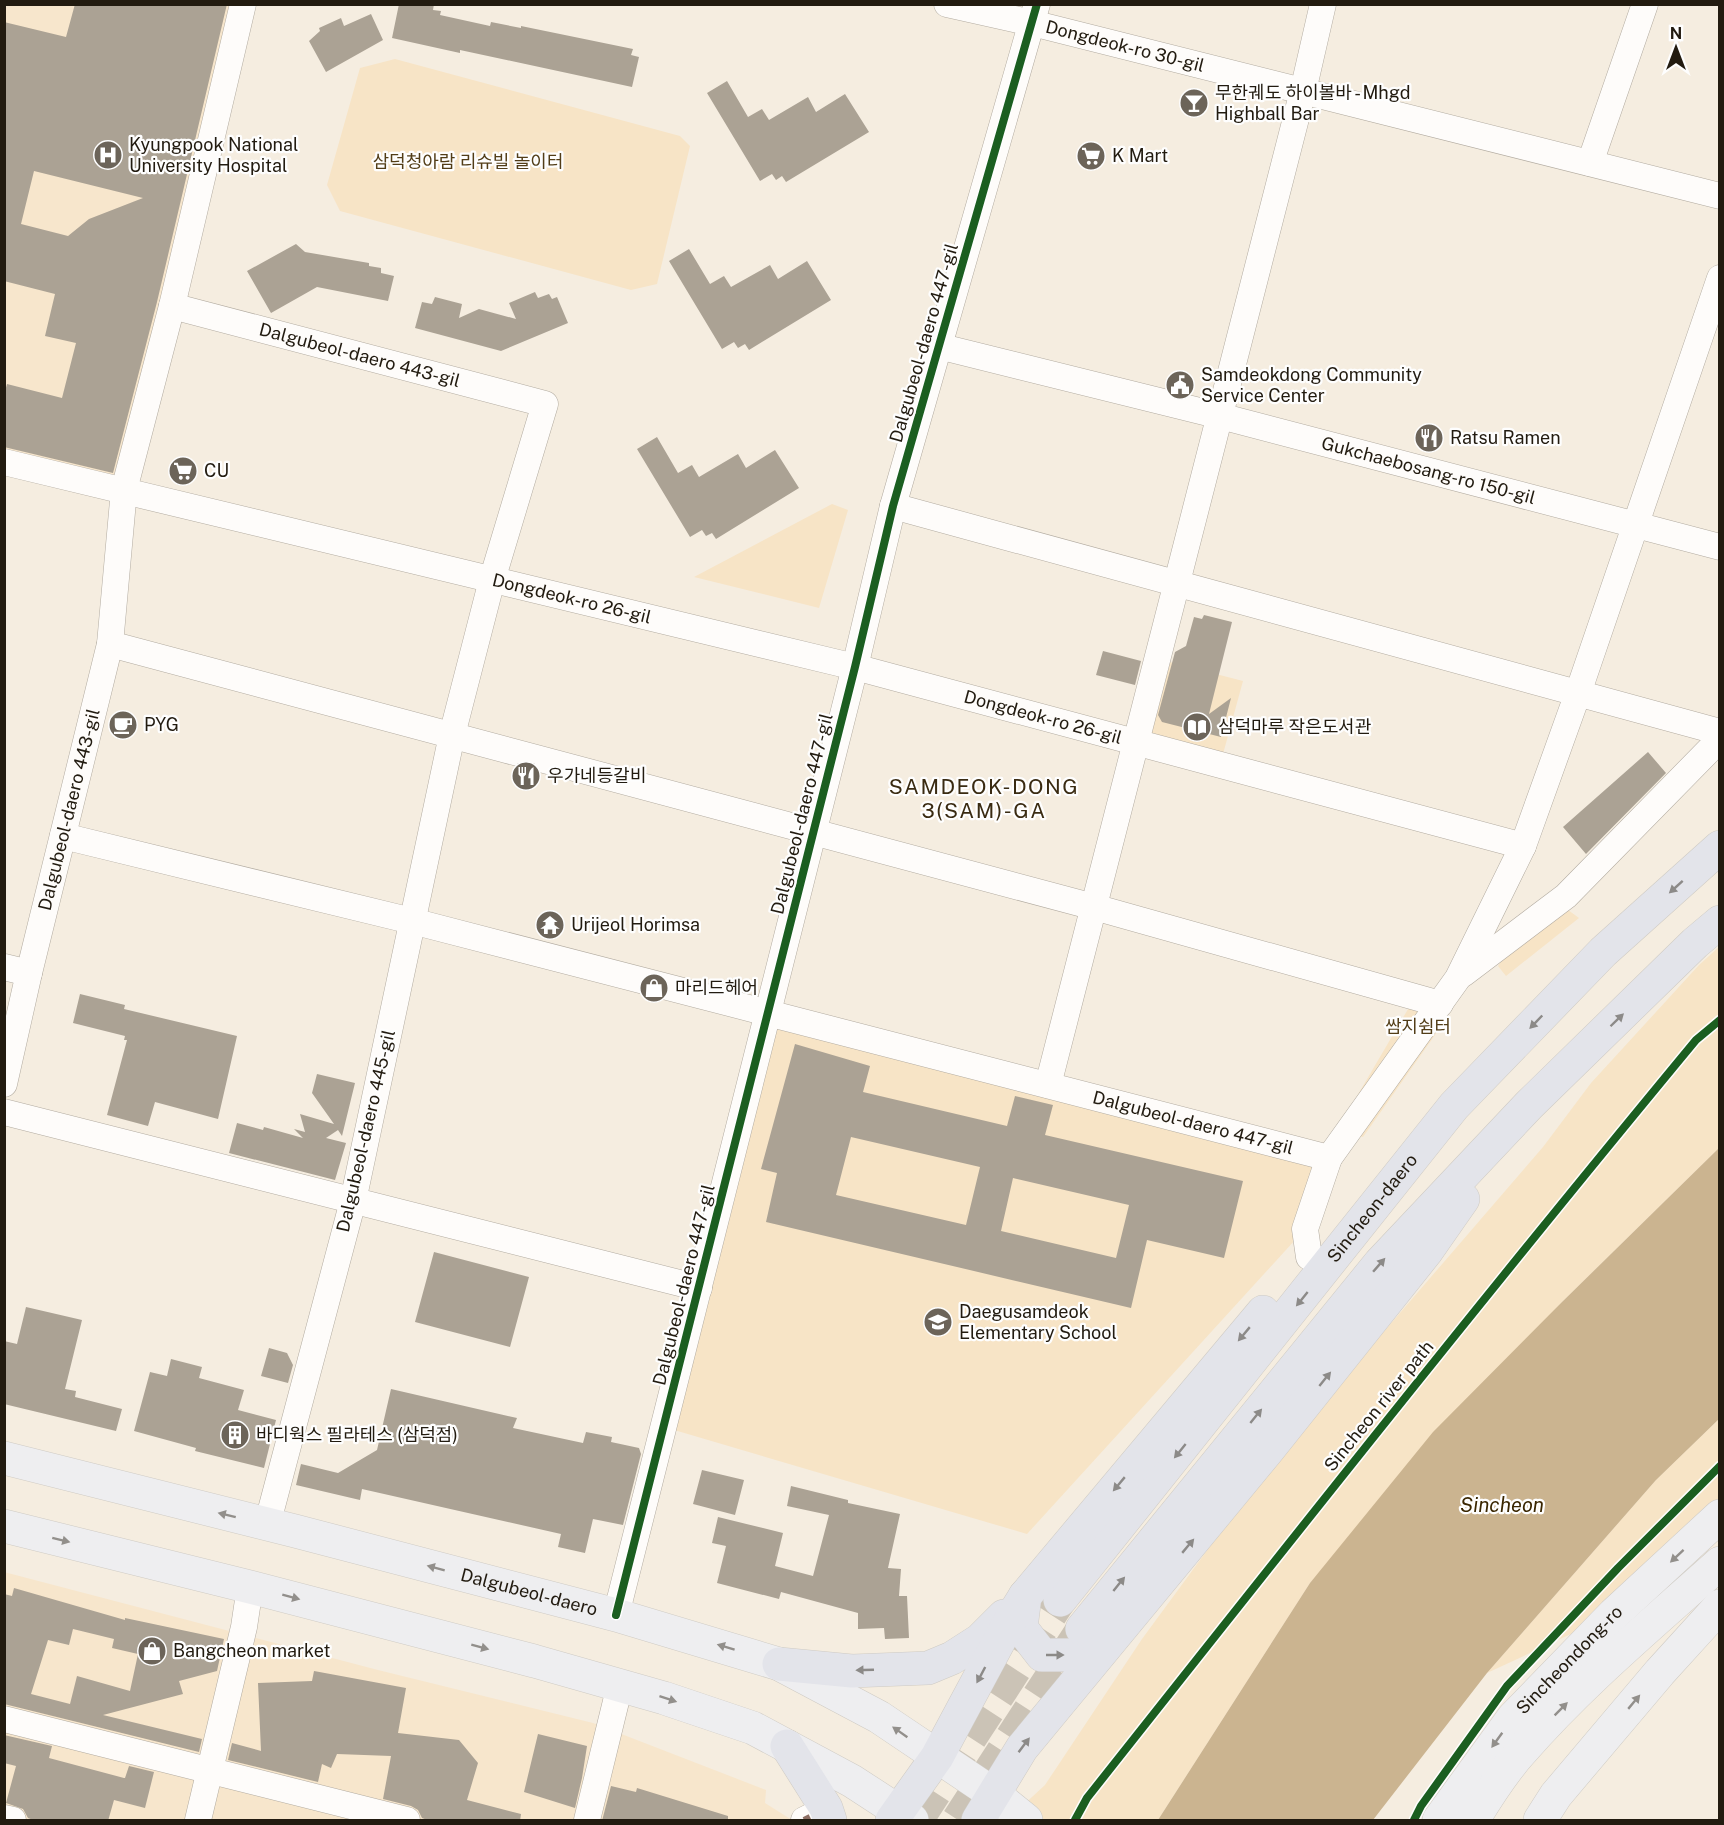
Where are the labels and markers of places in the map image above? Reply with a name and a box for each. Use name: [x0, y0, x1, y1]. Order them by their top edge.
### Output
place label: 무한궤도 하이볼바 - Mhgd Highball Bar: [1215, 82, 1410, 124]
bar icon: 무한궤도 하이볼바 - Mhgd Highball Bar: [1178, 87, 1210, 119]
place label: Kyungpook National University Hospital: [129, 134, 298, 176]
hospital icon: Kyungpook National University Hospital: [92, 139, 124, 171]
supermarket icon: K Mart: [1075, 140, 1107, 172]
place label: K Mart: [1112, 145, 1168, 166]
place label: Samdeokdong Community Service Center: [1201, 364, 1422, 406]
public building icon: Samdeokdong Community Service Center: [1164, 369, 1196, 401]
restaurant icon: Ratsu Ramen: [1413, 422, 1445, 454]
place label: Ratsu Ramen: [1450, 427, 1561, 448]
supermarket icon: CU: [167, 455, 199, 487]
place label: CU: [204, 460, 229, 481]
cafe icon: PYG: [107, 709, 139, 741]
library icon: 삼덕마루 작은도서관: [1181, 711, 1213, 743]
place label: PYG: [144, 714, 179, 735]
place label: 삼덕마루 작은도서관: [1218, 716, 1372, 737]
restaurant icon: 우가네등갈비: [510, 760, 542, 792]
place label: 우가네등갈비: [547, 765, 646, 786]
temple icon: Urijeol Horimsa: [534, 909, 566, 941]
place label: Urijeol Horimsa: [571, 914, 700, 935]
shop icon: 마리드헤어: [638, 972, 670, 1004]
place label: 마리드헤어: [675, 977, 758, 998]
place label: Daegusamdeok Elementary School: [959, 1301, 1117, 1343]
school or university icon: Daegusamdeok Elementary School: [922, 1306, 954, 1338]
building icon: 바디웍스 필라테스 (삼덕점): [219, 1419, 251, 1451]
place label: 바디웍스 필라테스 (삼덕점): [256, 1424, 458, 1445]
shop icon: Bangcheon market: [136, 1635, 168, 1667]
place label: Bangcheon market: [173, 1640, 331, 1661]

